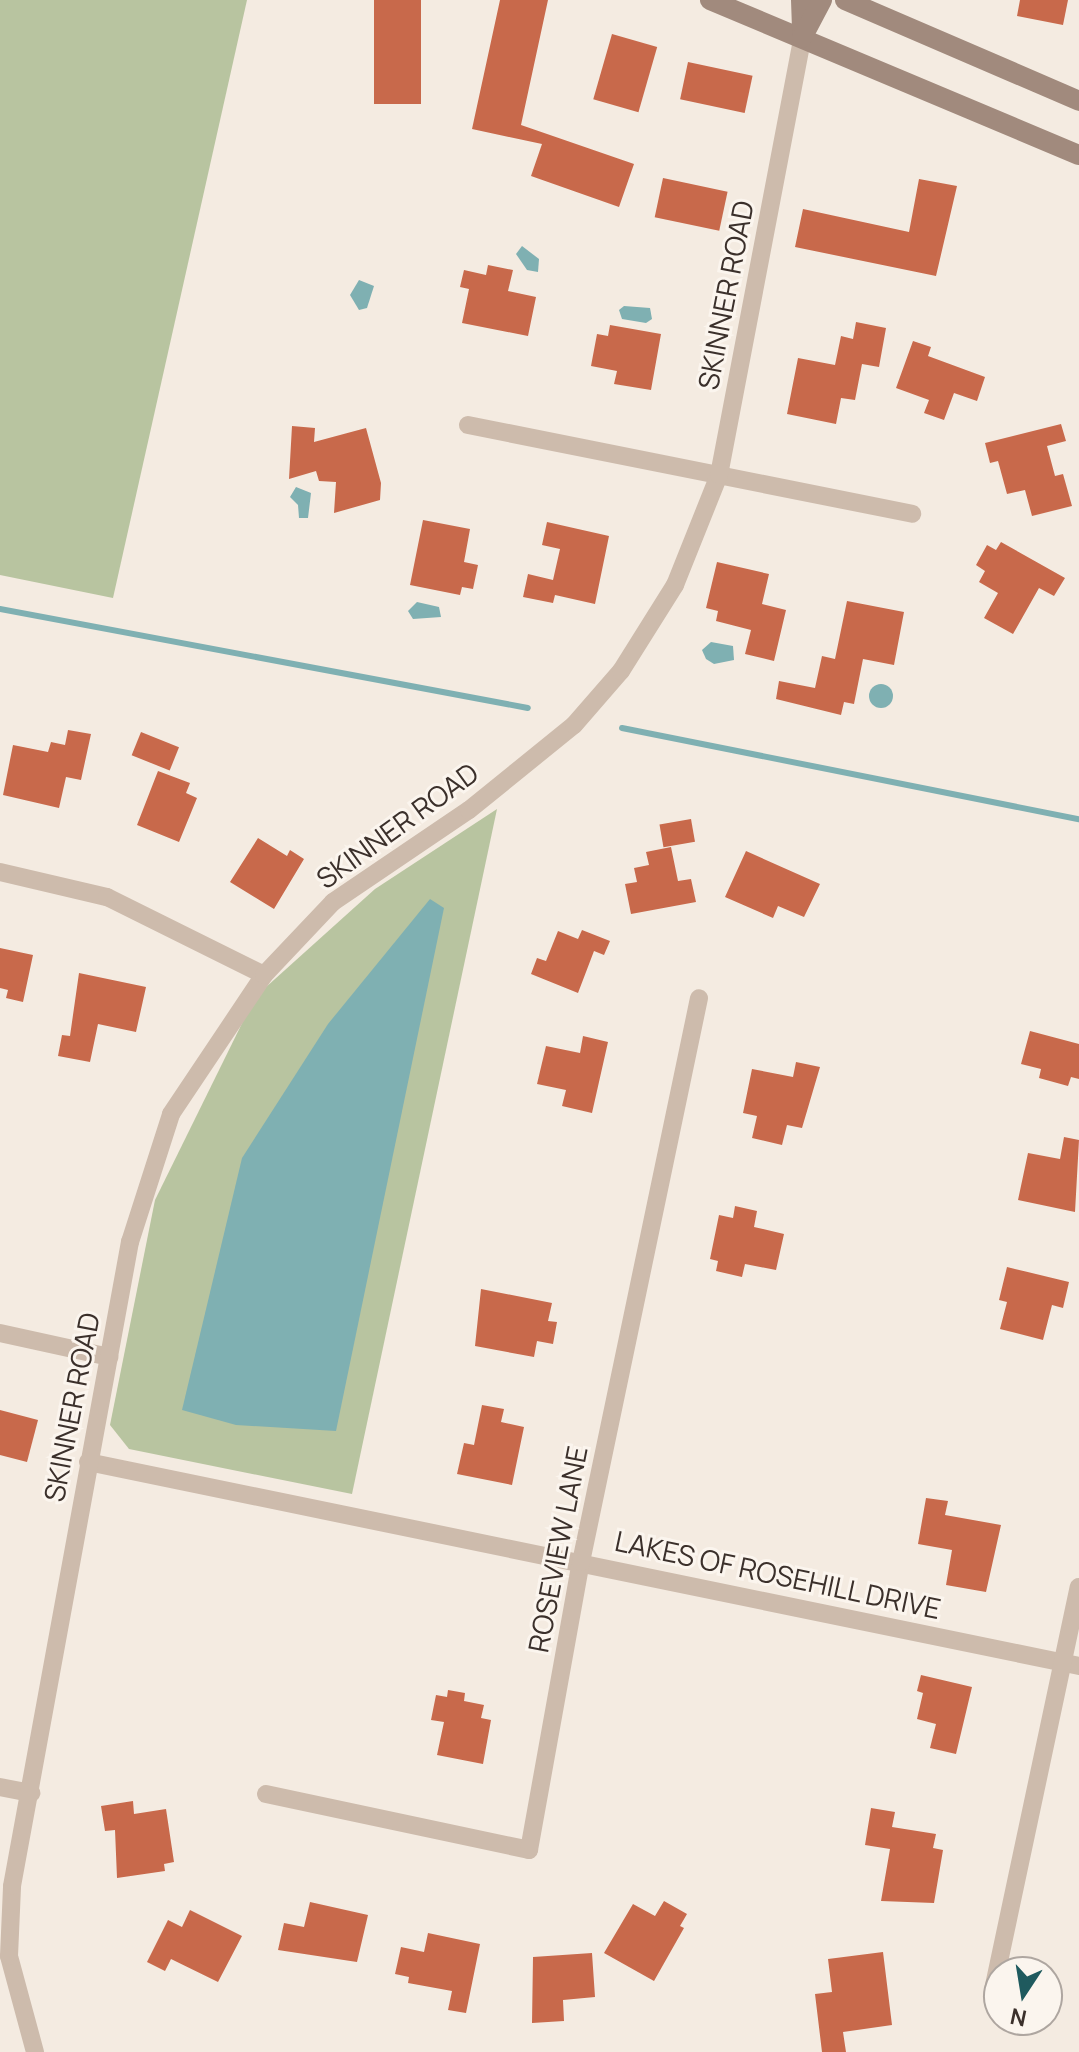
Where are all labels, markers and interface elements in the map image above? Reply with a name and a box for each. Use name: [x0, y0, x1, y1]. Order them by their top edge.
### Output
street label: SKINNER ROAD: [690, 198, 760, 392]
street label: SKINNER ROAD: [310, 755, 484, 895]
street label: SKINNER ROAD: [36, 1310, 106, 1504]
street label: ROSEVIEW LANE: [521, 1443, 593, 1655]
street label: LAKES OF ROSEHILL DRIVE: [611, 1523, 945, 1625]
north arrow: [983, 1956, 1063, 2036]
text: N: [1008, 2001, 1029, 2034]

